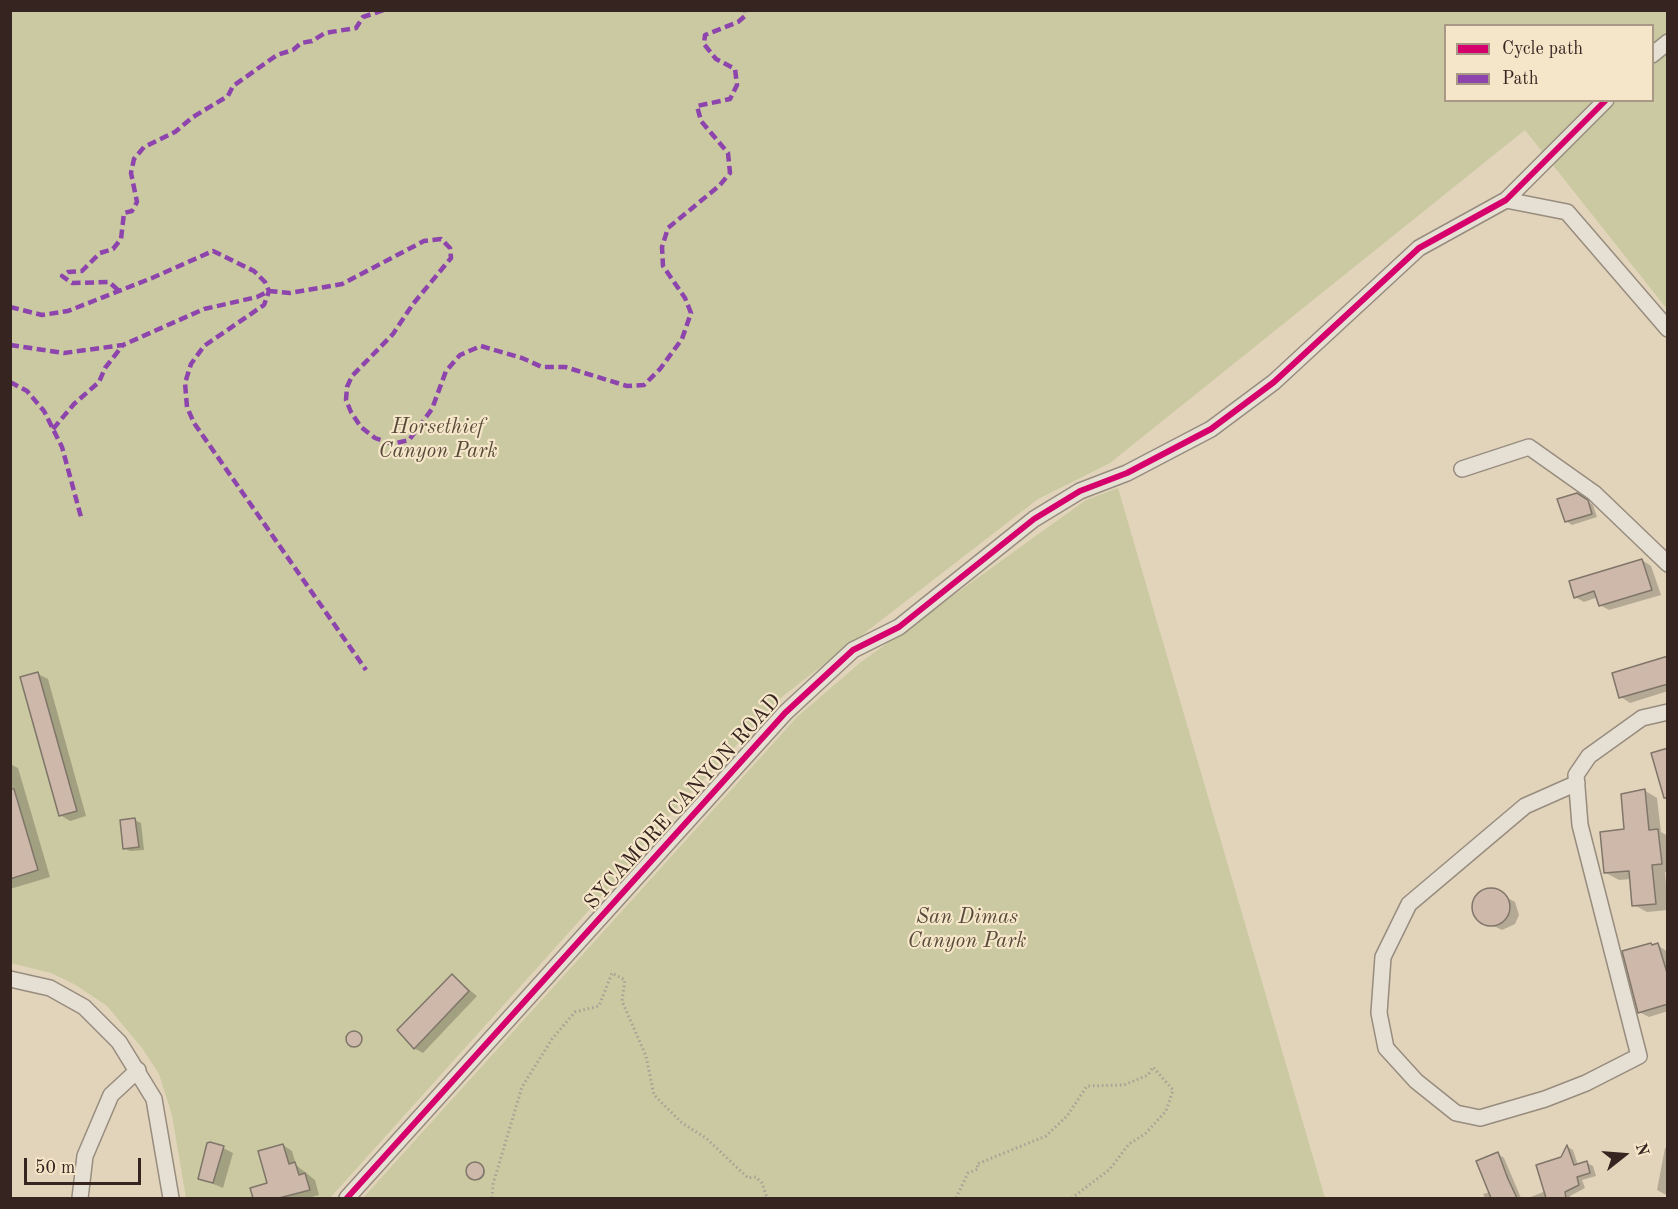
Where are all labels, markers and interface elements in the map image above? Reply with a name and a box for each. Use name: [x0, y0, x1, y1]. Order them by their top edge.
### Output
legend: [1444, 24, 1654, 102]
text: Cycle path: [1502, 40, 1583, 58]
text: Path: [1502, 70, 1538, 88]
park label: Horsethief Canyon Park: [378, 414, 498, 464]
street label: SYCAMORE CANYON ROAD: [579, 689, 787, 915]
park label: San Dimas Canyon Park: [907, 904, 1027, 954]
north arrow: [1594, 1125, 1654, 1185]
text: N: [1632, 1142, 1651, 1158]
scale bar: [27, 1146, 144, 1184]
text: 50 m: [35, 1159, 75, 1177]

